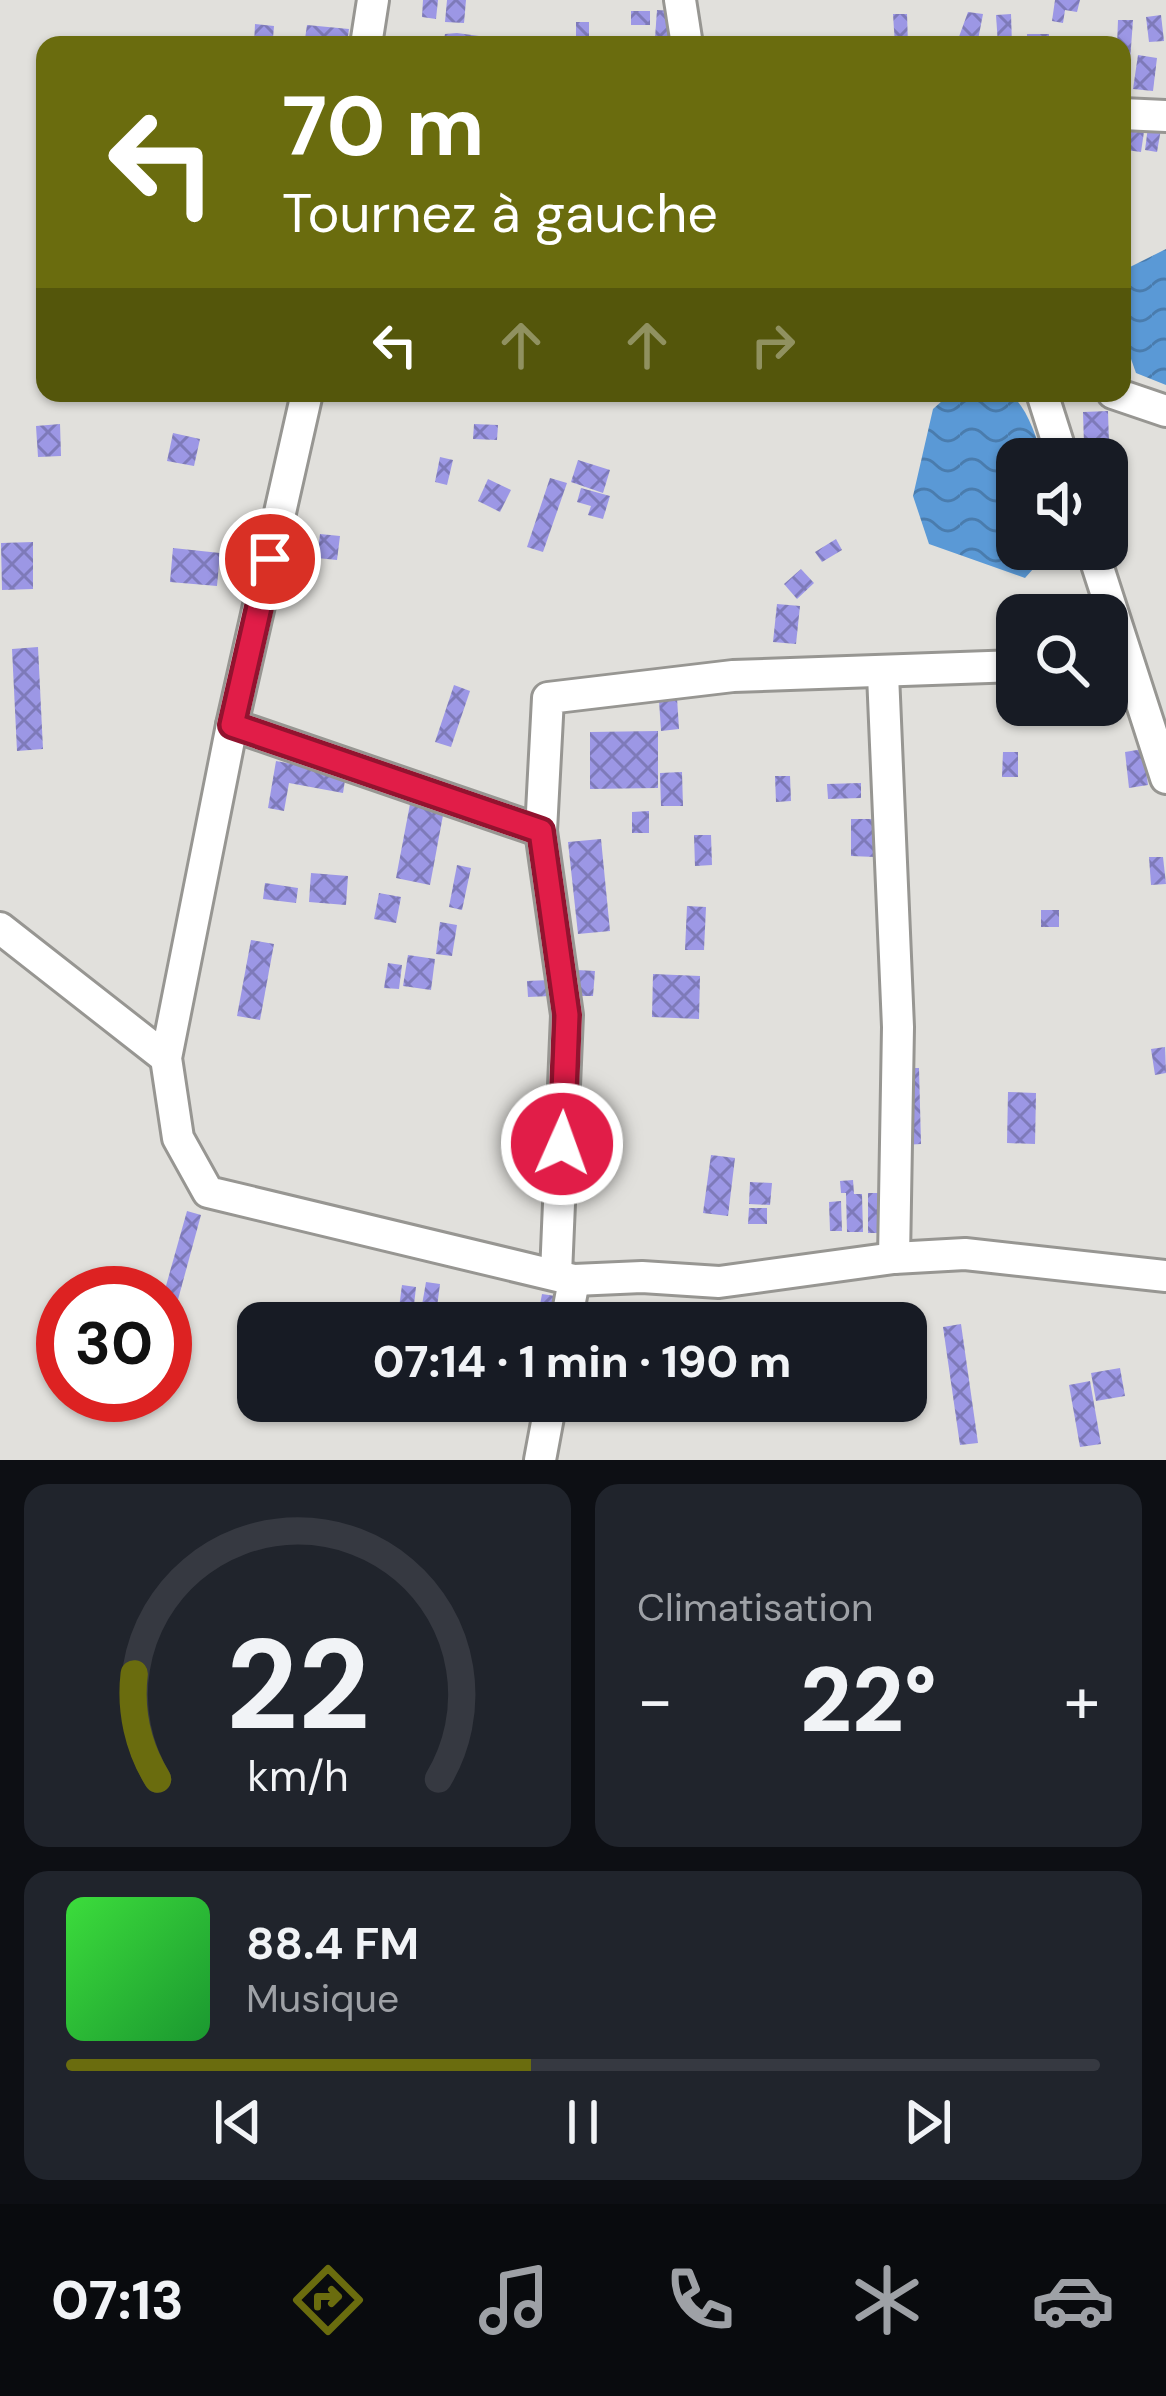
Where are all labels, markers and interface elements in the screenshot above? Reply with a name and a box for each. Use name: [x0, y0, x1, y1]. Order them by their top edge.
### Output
text: 70 m: [282, 72, 485, 181]
icon: left: [84, 84, 240, 240]
text: Tournez à gauche: [282, 178, 718, 249]
icon: left: [362, 312, 428, 378]
icon: ahead: [488, 312, 554, 378]
icon: ahead: [614, 312, 680, 378]
icon: right: [740, 312, 806, 378]
map controls: [996, 438, 1128, 726]
button: sound: [996, 438, 1128, 570]
pin: [219, 508, 321, 610]
icon: arrive: [237, 526, 303, 592]
button: search: [996, 594, 1128, 726]
position arrow: [499, 1081, 625, 1207]
speed limit sign: 30: [36, 1266, 192, 1422]
text: 07:14 · 1 min · 190 m: [373, 1332, 791, 1391]
text: Climatisation: [637, 1582, 874, 1633]
text: 22: [225, 1604, 370, 1767]
text: 22°: [800, 1642, 937, 1759]
text: −: [637, 1658, 673, 1743]
text: +: [1064, 1658, 1100, 1743]
text: km/h: [247, 1747, 348, 1803]
text: 88.4 FM: [246, 1914, 419, 1973]
text: Musique: [246, 1973, 399, 2024]
icon: previous: [205, 2089, 271, 2155]
icon: pause: [550, 2089, 616, 2155]
icon: next: [895, 2089, 961, 2155]
icon: directions: [286, 2258, 370, 2342]
icon: music: [472, 2258, 556, 2342]
icon: phone: [658, 2258, 742, 2342]
icon: climate: [845, 2258, 929, 2342]
icon: car: [1031, 2258, 1115, 2342]
text: 07:13: [51, 2265, 184, 2336]

